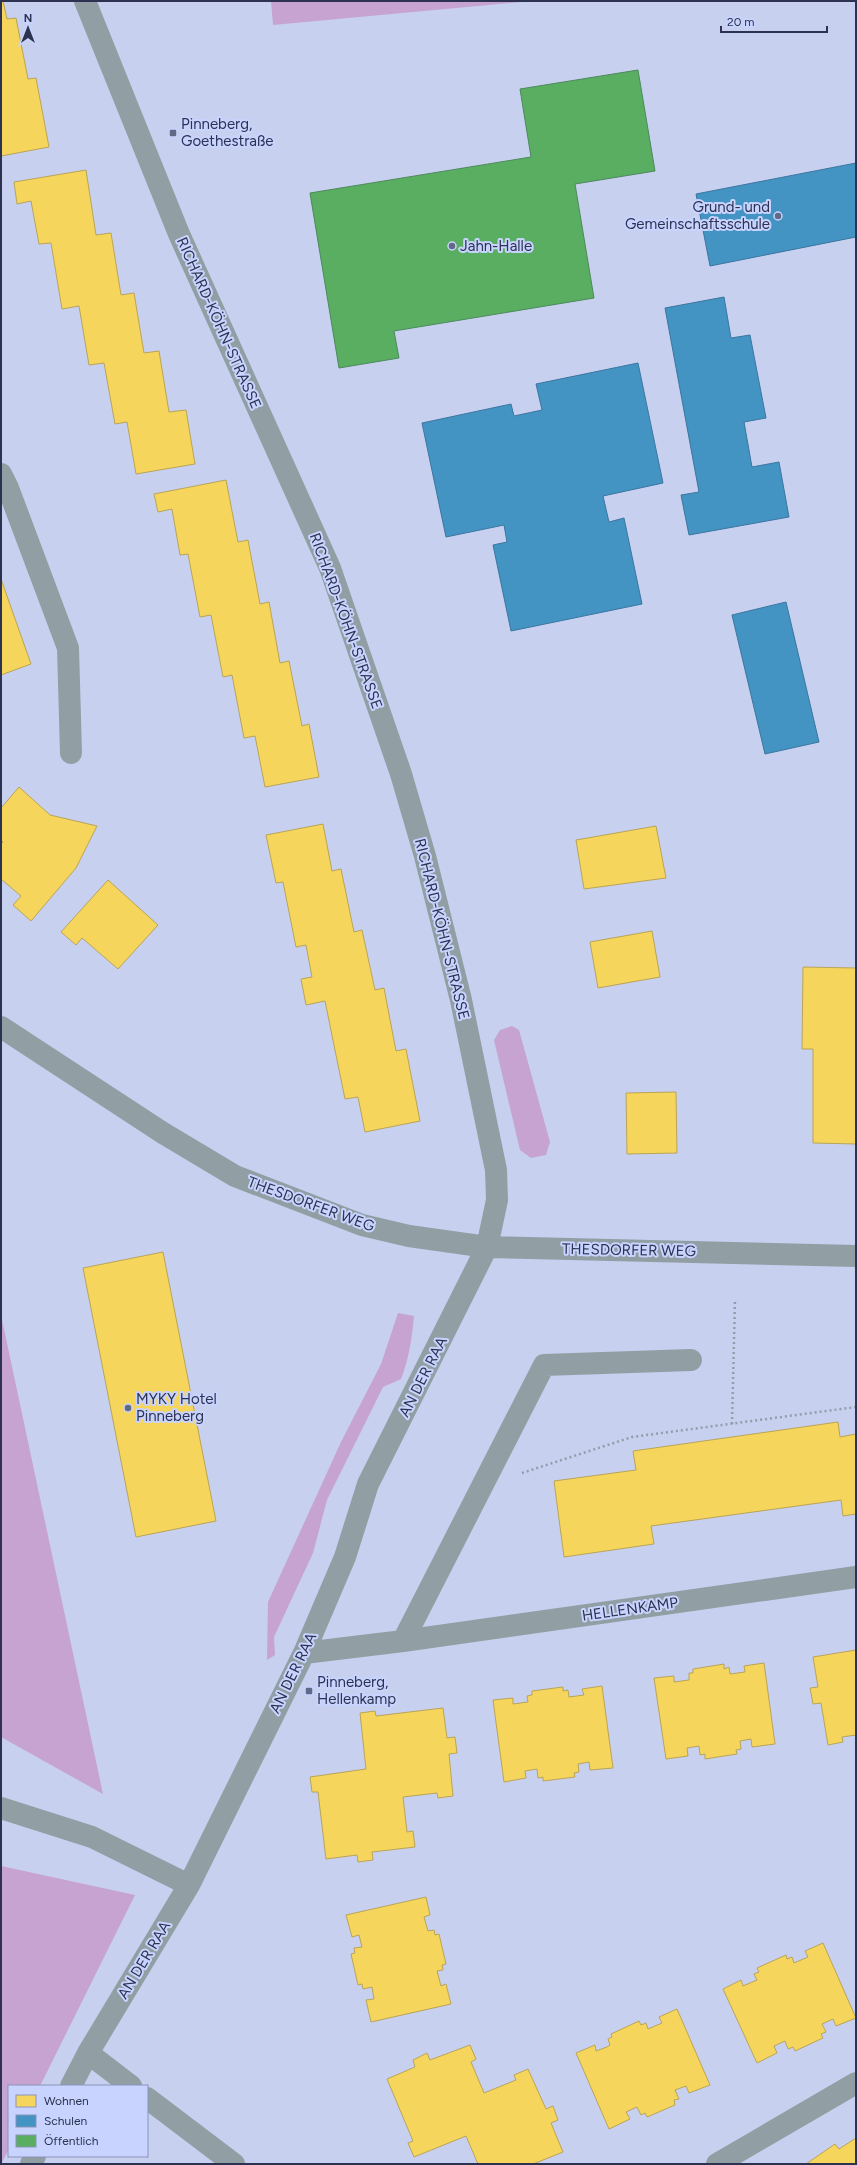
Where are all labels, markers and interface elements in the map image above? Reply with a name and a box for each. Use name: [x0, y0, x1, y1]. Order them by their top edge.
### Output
north arrow: [8, 8, 48, 48]
scale bar: [721, 8, 827, 34]
text: N: [24, 12, 32, 25]
text: 20 m: [727, 15, 755, 29]
place label: Pinneberg, Goethestraße: [181, 115, 274, 150]
marker: Pinneberg, Goethestraße: [168, 128, 178, 138]
place label: Grund- und Gemeinschaftsschule: [625, 198, 770, 233]
marker: Grund- und Gemeinschaftsschule: [773, 211, 783, 221]
street label: RICHARD-KÖHN-STRASSE: [173, 234, 265, 412]
place label: Jahn-Halle: [460, 237, 532, 255]
marker: Jahn-Halle: [447, 241, 457, 251]
street label: RICHARD-KÖHN-STRASSE: [306, 531, 386, 711]
street label: RICHARD-KÖHN-STRASSE: [411, 837, 473, 1021]
street label: THESDORFER WEG: [245, 1173, 377, 1235]
street label: THESDORFER WEG: [562, 1240, 696, 1260]
street label: AN DER RAA: [395, 1334, 451, 1420]
place label: MYKY Hotel Pinneberg: [136, 1390, 217, 1425]
marker: MYKY Hotel Pinneberg: [123, 1403, 133, 1413]
street label: HELLENKAMP: [581, 1593, 680, 1625]
street label: AN DER RAA: [266, 1630, 320, 1716]
place label: Pinneberg, Hellenkamp: [317, 1673, 396, 1708]
marker: Pinneberg, Hellenkamp: [304, 1686, 314, 1696]
street label: AN DER RAA: [114, 1918, 174, 2002]
legend: [8, 2085, 148, 2157]
text: Wohnen: [44, 2094, 89, 2108]
text: Schulen: [44, 2114, 87, 2128]
text: Öffentlich: [44, 2134, 99, 2148]

